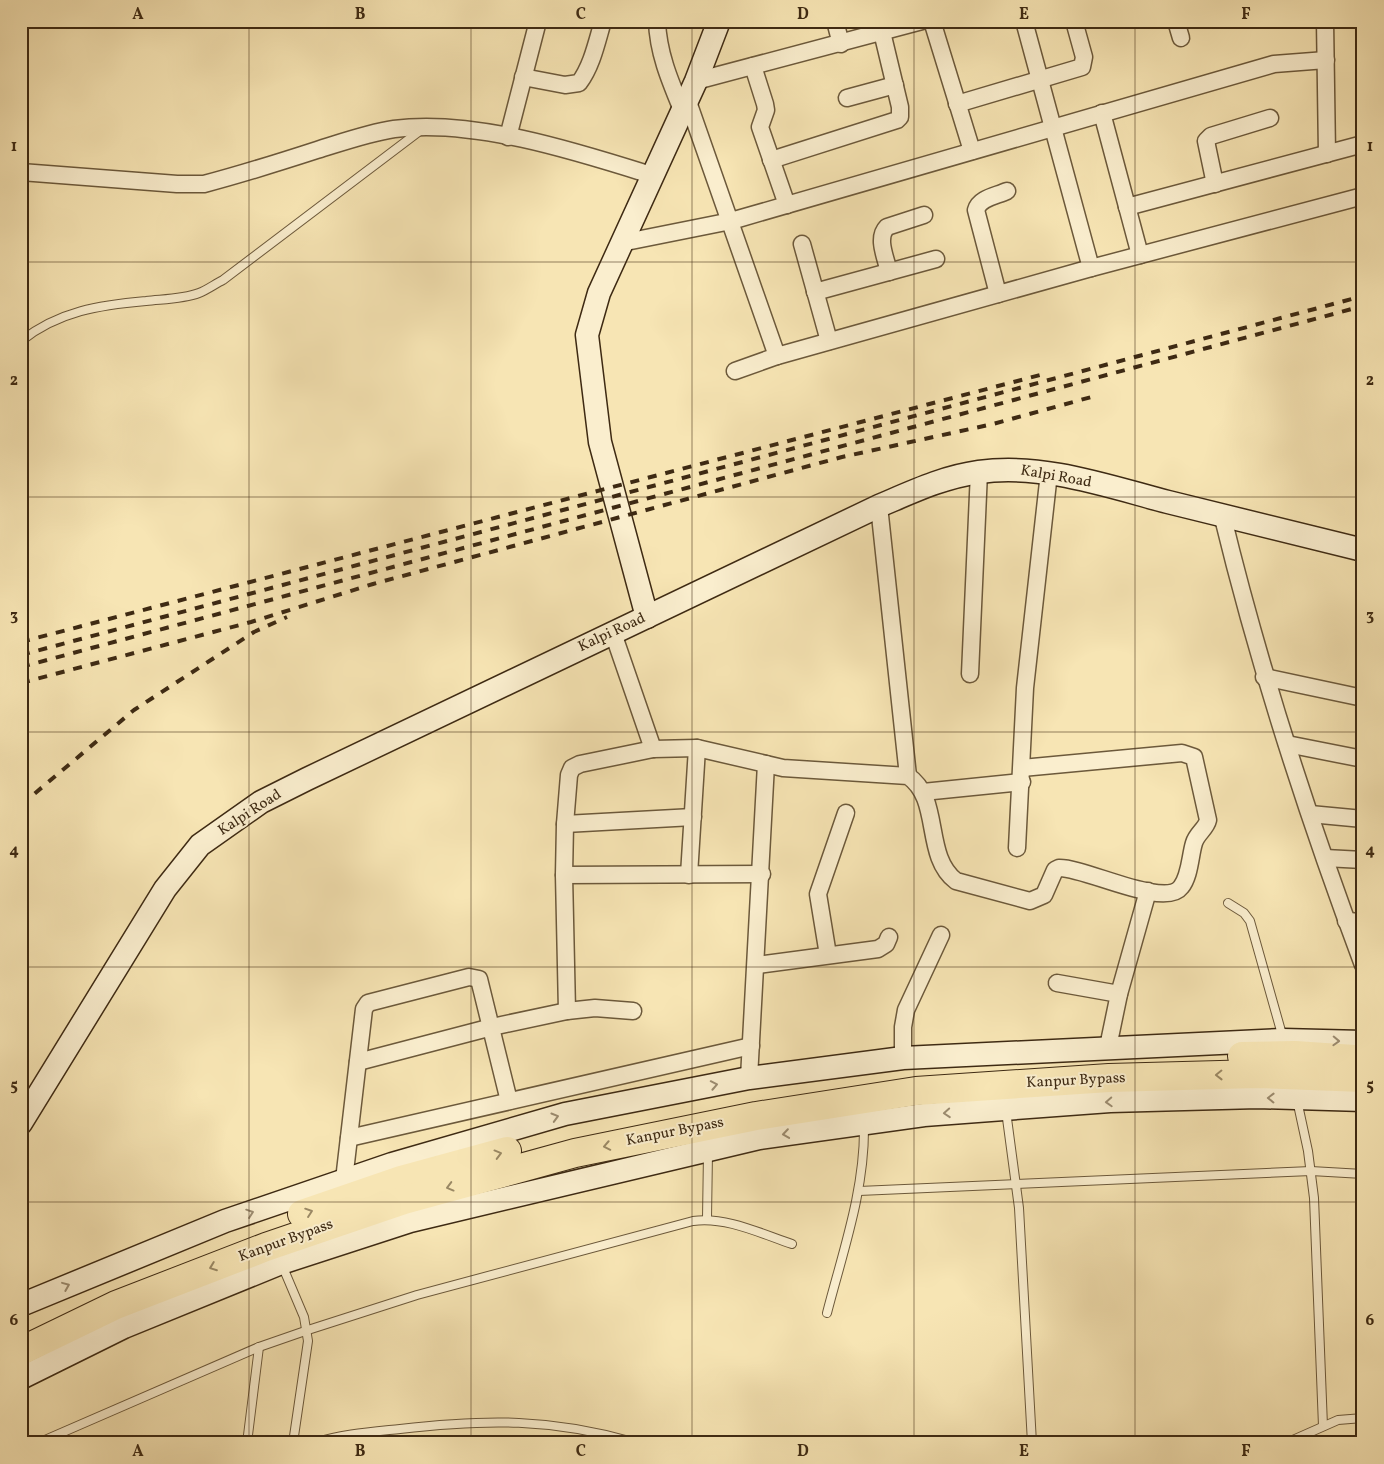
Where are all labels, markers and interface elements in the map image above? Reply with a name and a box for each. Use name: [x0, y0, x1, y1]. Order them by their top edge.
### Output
text: A: [132, 4, 144, 26]
text: B: [355, 4, 366, 26]
text: C: [576, 4, 586, 26]
text: D: [797, 4, 809, 26]
text: E: [1019, 4, 1029, 26]
text: F: [1241, 4, 1251, 26]
text: 1: [11, 136, 17, 158]
text: 1: [1367, 136, 1373, 158]
text: 2: [10, 370, 18, 392]
text: 2: [1366, 370, 1374, 392]
street label: Kalpi Road: [1019, 460, 1093, 494]
text: 3: [10, 605, 18, 627]
text: 3: [1366, 605, 1374, 627]
street label: Kalpi Road: [575, 608, 649, 658]
street label: Kalpi Road: [214, 785, 286, 841]
text: 4: [9, 840, 19, 862]
text: 4: [1365, 840, 1375, 862]
one-way arrow: [1332, 1035, 1340, 1046]
street label: Kanpur Bypass: [1026, 1068, 1126, 1094]
one-way arrow: [1215, 1070, 1223, 1080]
text: 5: [10, 1075, 18, 1097]
text: 5: [1366, 1075, 1374, 1097]
one-way arrow: [710, 1081, 719, 1091]
one-way arrow: [1267, 1092, 1275, 1103]
one-way arrow: [1105, 1096, 1113, 1107]
one-way arrow: [943, 1108, 951, 1119]
one-way arrow: [550, 1112, 558, 1122]
street label: Kanpur Bypass: [624, 1112, 726, 1152]
one-way arrow: [782, 1129, 790, 1139]
one-way arrow: [603, 1140, 612, 1151]
one-way arrow: [493, 1149, 502, 1160]
one-way arrow: [446, 1181, 455, 1192]
one-way arrow: [305, 1208, 313, 1218]
one-way arrow: [245, 1209, 253, 1219]
street label: Kanpur Bypass: [236, 1214, 336, 1268]
one-way arrow: [210, 1261, 218, 1271]
one-way arrow: [61, 1282, 70, 1293]
text: 6: [10, 1310, 19, 1332]
text: 6: [1366, 1310, 1375, 1332]
text: A: [132, 1441, 144, 1463]
text: B: [355, 1441, 366, 1463]
text: C: [576, 1441, 586, 1463]
text: D: [797, 1441, 809, 1463]
text: E: [1019, 1441, 1029, 1463]
text: F: [1241, 1441, 1251, 1463]

